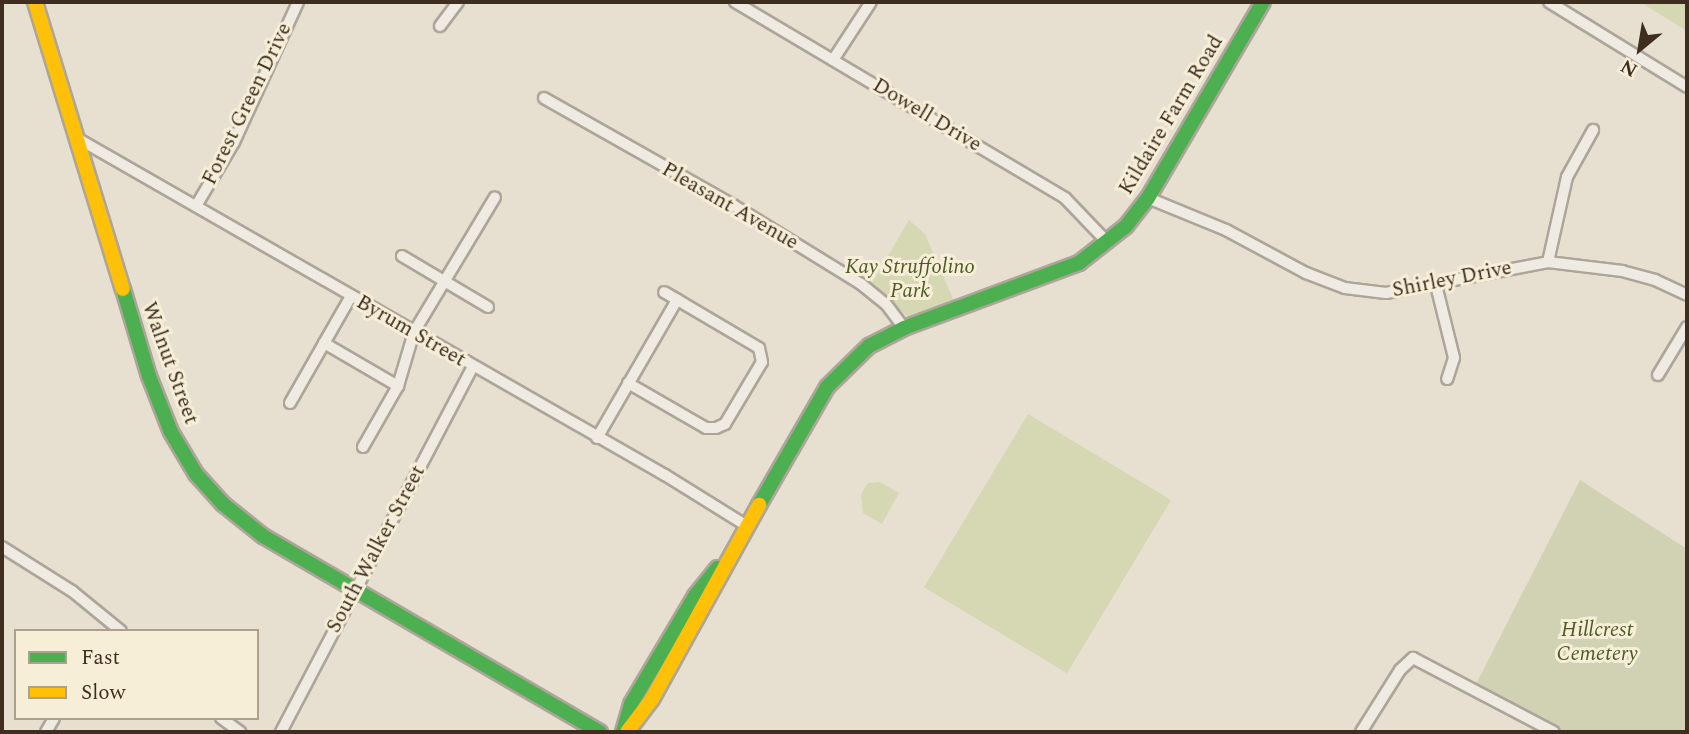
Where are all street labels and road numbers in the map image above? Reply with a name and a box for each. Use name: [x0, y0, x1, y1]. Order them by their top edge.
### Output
street label: Forest Green Drive: [197, 19, 297, 189]
street label: Kildaire Farm Road: [1113, 31, 1229, 199]
street label: Dowell Drive: [868, 73, 986, 157]
street label: Pleasant Avenue: [657, 157, 803, 255]
street label: Shirley Drive: [1390, 255, 1514, 303]
street label: Byrum Street: [352, 289, 470, 373]
street label: Walnut Street: [136, 298, 204, 428]
street label: South Walker Street: [321, 461, 431, 637]

